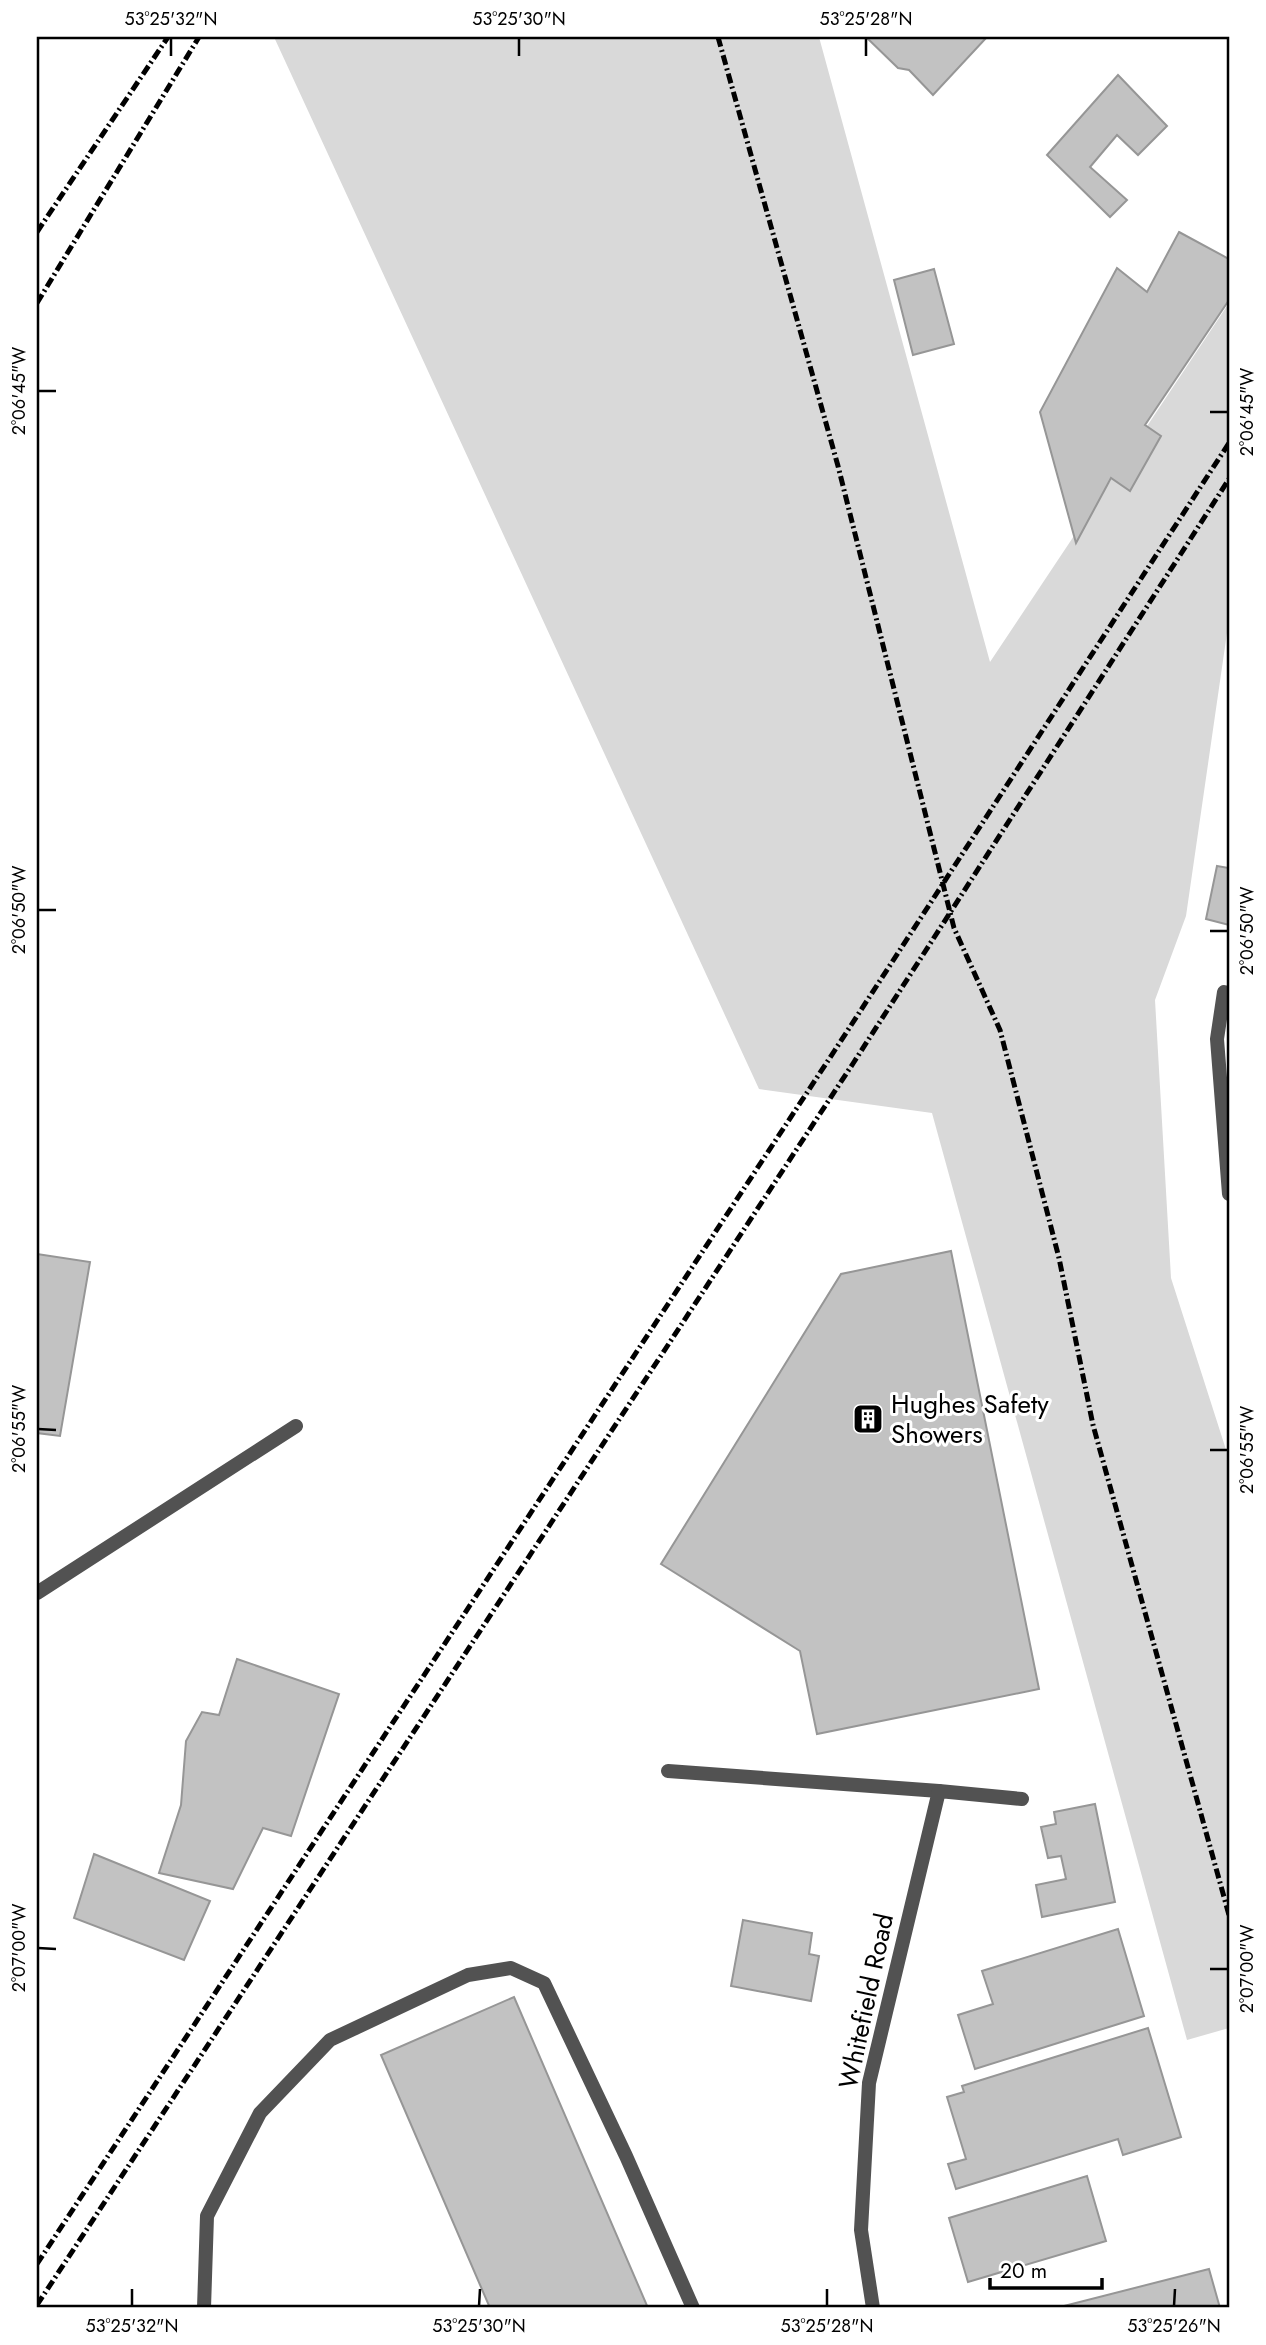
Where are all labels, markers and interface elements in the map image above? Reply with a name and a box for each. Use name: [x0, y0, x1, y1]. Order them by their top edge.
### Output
text: 53°25'32"N: [125, 6, 217, 32]
text: 53°25'30"N: [472, 6, 566, 32]
text: 53°25'28"N: [820, 6, 912, 32]
text: 2°06'45"W: [6, 347, 32, 435]
text: 2°06'45"W: [1234, 368, 1260, 456]
text: 2°06'50"W: [6, 865, 32, 954]
text: 2°06'50"W: [1234, 886, 1260, 975]
text: 2°06'55"W: [6, 1385, 32, 1473]
place label: Hughes Safety Showers: [891, 1385, 1049, 1453]
building icon: Hughes Safety Showers: [851, 1402, 885, 1436]
text: 2°06'55"W: [1234, 1406, 1260, 1494]
text: 2°07'00"W: [6, 1904, 32, 1992]
street label: Whitefield Road: [829, 1910, 903, 2092]
text: 2°07'00"W: [1234, 1925, 1260, 2013]
scale bar: [990, 2247, 1102, 2291]
text: 20 m: [1000, 2256, 1047, 2286]
text: 53°25'32"N: [86, 2313, 178, 2339]
text: 53°25'30"N: [432, 2313, 526, 2339]
text: 53°25'28"N: [781, 2313, 873, 2339]
text: 53°25'26"N: [1127, 2313, 1221, 2339]

